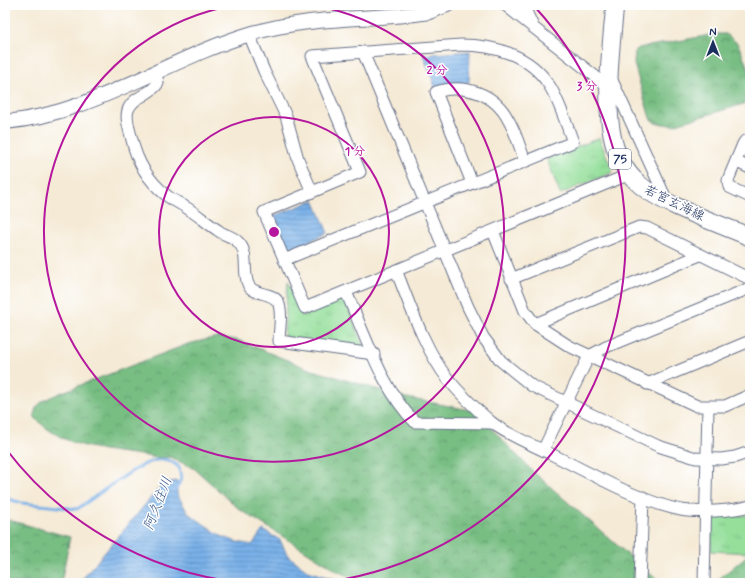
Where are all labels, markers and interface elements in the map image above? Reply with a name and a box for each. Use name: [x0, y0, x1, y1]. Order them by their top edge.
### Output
north arrow: [693, 22, 733, 62]
text: N: [709, 26, 717, 40]
text: 2 分: [426, 63, 448, 79]
text: 3 分: [577, 79, 597, 95]
text: 1 分: [345, 144, 365, 160]
road number: 75: [609, 149, 631, 169]
street label: 若宮玄海線: [641, 181, 708, 226]
centre of rings: [267, 225, 281, 239]
water label: 阿久住川: [139, 474, 176, 533]

